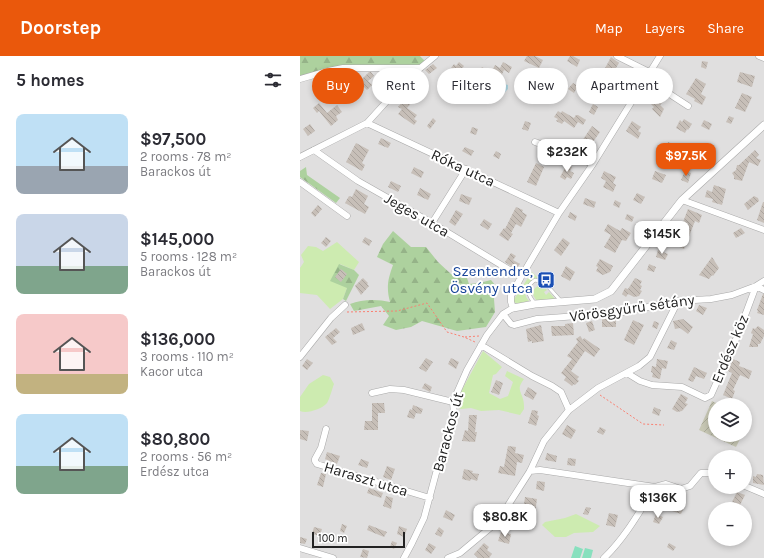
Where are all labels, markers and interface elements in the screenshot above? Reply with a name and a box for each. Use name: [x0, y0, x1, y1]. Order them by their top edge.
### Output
text: Doorstep: [20, 17, 101, 39]
text: Map: [595, 20, 623, 37]
text: Layers: [645, 20, 685, 37]
text: Share: [707, 20, 744, 37]
chip: Buy: [312, 68, 364, 104]
chip: Rent: [372, 68, 429, 104]
chip: Filters: [437, 68, 506, 104]
chip: New: [514, 68, 568, 104]
chip: Apartment: [576, 68, 673, 104]
icon: filters: [262, 69, 284, 91]
text: 5 homes: [16, 70, 85, 90]
text: $97,500: [140, 129, 206, 149]
icon: home: [48, 130, 96, 178]
pin: $232K: [539, 139, 595, 173]
pin: $97.5K: [653, 143, 719, 177]
text: $232K: [546, 144, 588, 159]
street label: Róka utca: [428, 145, 498, 191]
text: $97.5K: [665, 148, 707, 163]
text: 2 rooms · 78 m²: [140, 149, 232, 164]
text: Barackos út: [140, 164, 211, 179]
street label: Jeges utca: [381, 189, 453, 241]
pin: $145K: [634, 221, 690, 255]
text: $145K: [643, 226, 681, 241]
text: $145,000: [140, 229, 214, 249]
icon: home: [48, 230, 96, 278]
text: 5 rooms · 128 m²: [140, 249, 237, 264]
place label: Szentendre, Ösvény utca: [450, 262, 533, 297]
text: Barackos út: [140, 264, 211, 279]
bus stop icon: Szentendre, Ösvény utca: [536, 270, 556, 290]
street label: Vörösgyűrű sétány: [568, 290, 696, 326]
street label: Erdész köz: [707, 312, 753, 386]
text: $136,000: [140, 329, 215, 349]
icon: home: [48, 330, 96, 378]
text: 3 rooms · 110 m²: [140, 349, 234, 364]
text: Kacor utca: [140, 364, 203, 379]
street label: Barackos út: [429, 390, 467, 474]
map controls: [708, 398, 752, 546]
button: layers: [708, 398, 752, 442]
text: $80,800: [140, 429, 210, 449]
icon: home: [48, 430, 96, 478]
text: 2 rooms · 56 m²: [140, 449, 232, 464]
button: +: [708, 450, 752, 494]
street label: Haraszt utca: [322, 458, 410, 500]
text: Erdész utca: [140, 464, 209, 479]
pin: $136K: [630, 485, 686, 519]
text: $136K: [639, 490, 677, 505]
button: −: [708, 502, 752, 546]
pin: $80.8K: [472, 504, 538, 538]
text: $80.8K: [482, 509, 528, 524]
scale bar: [312, 530, 405, 549]
text: 100 m: [318, 532, 348, 545]

